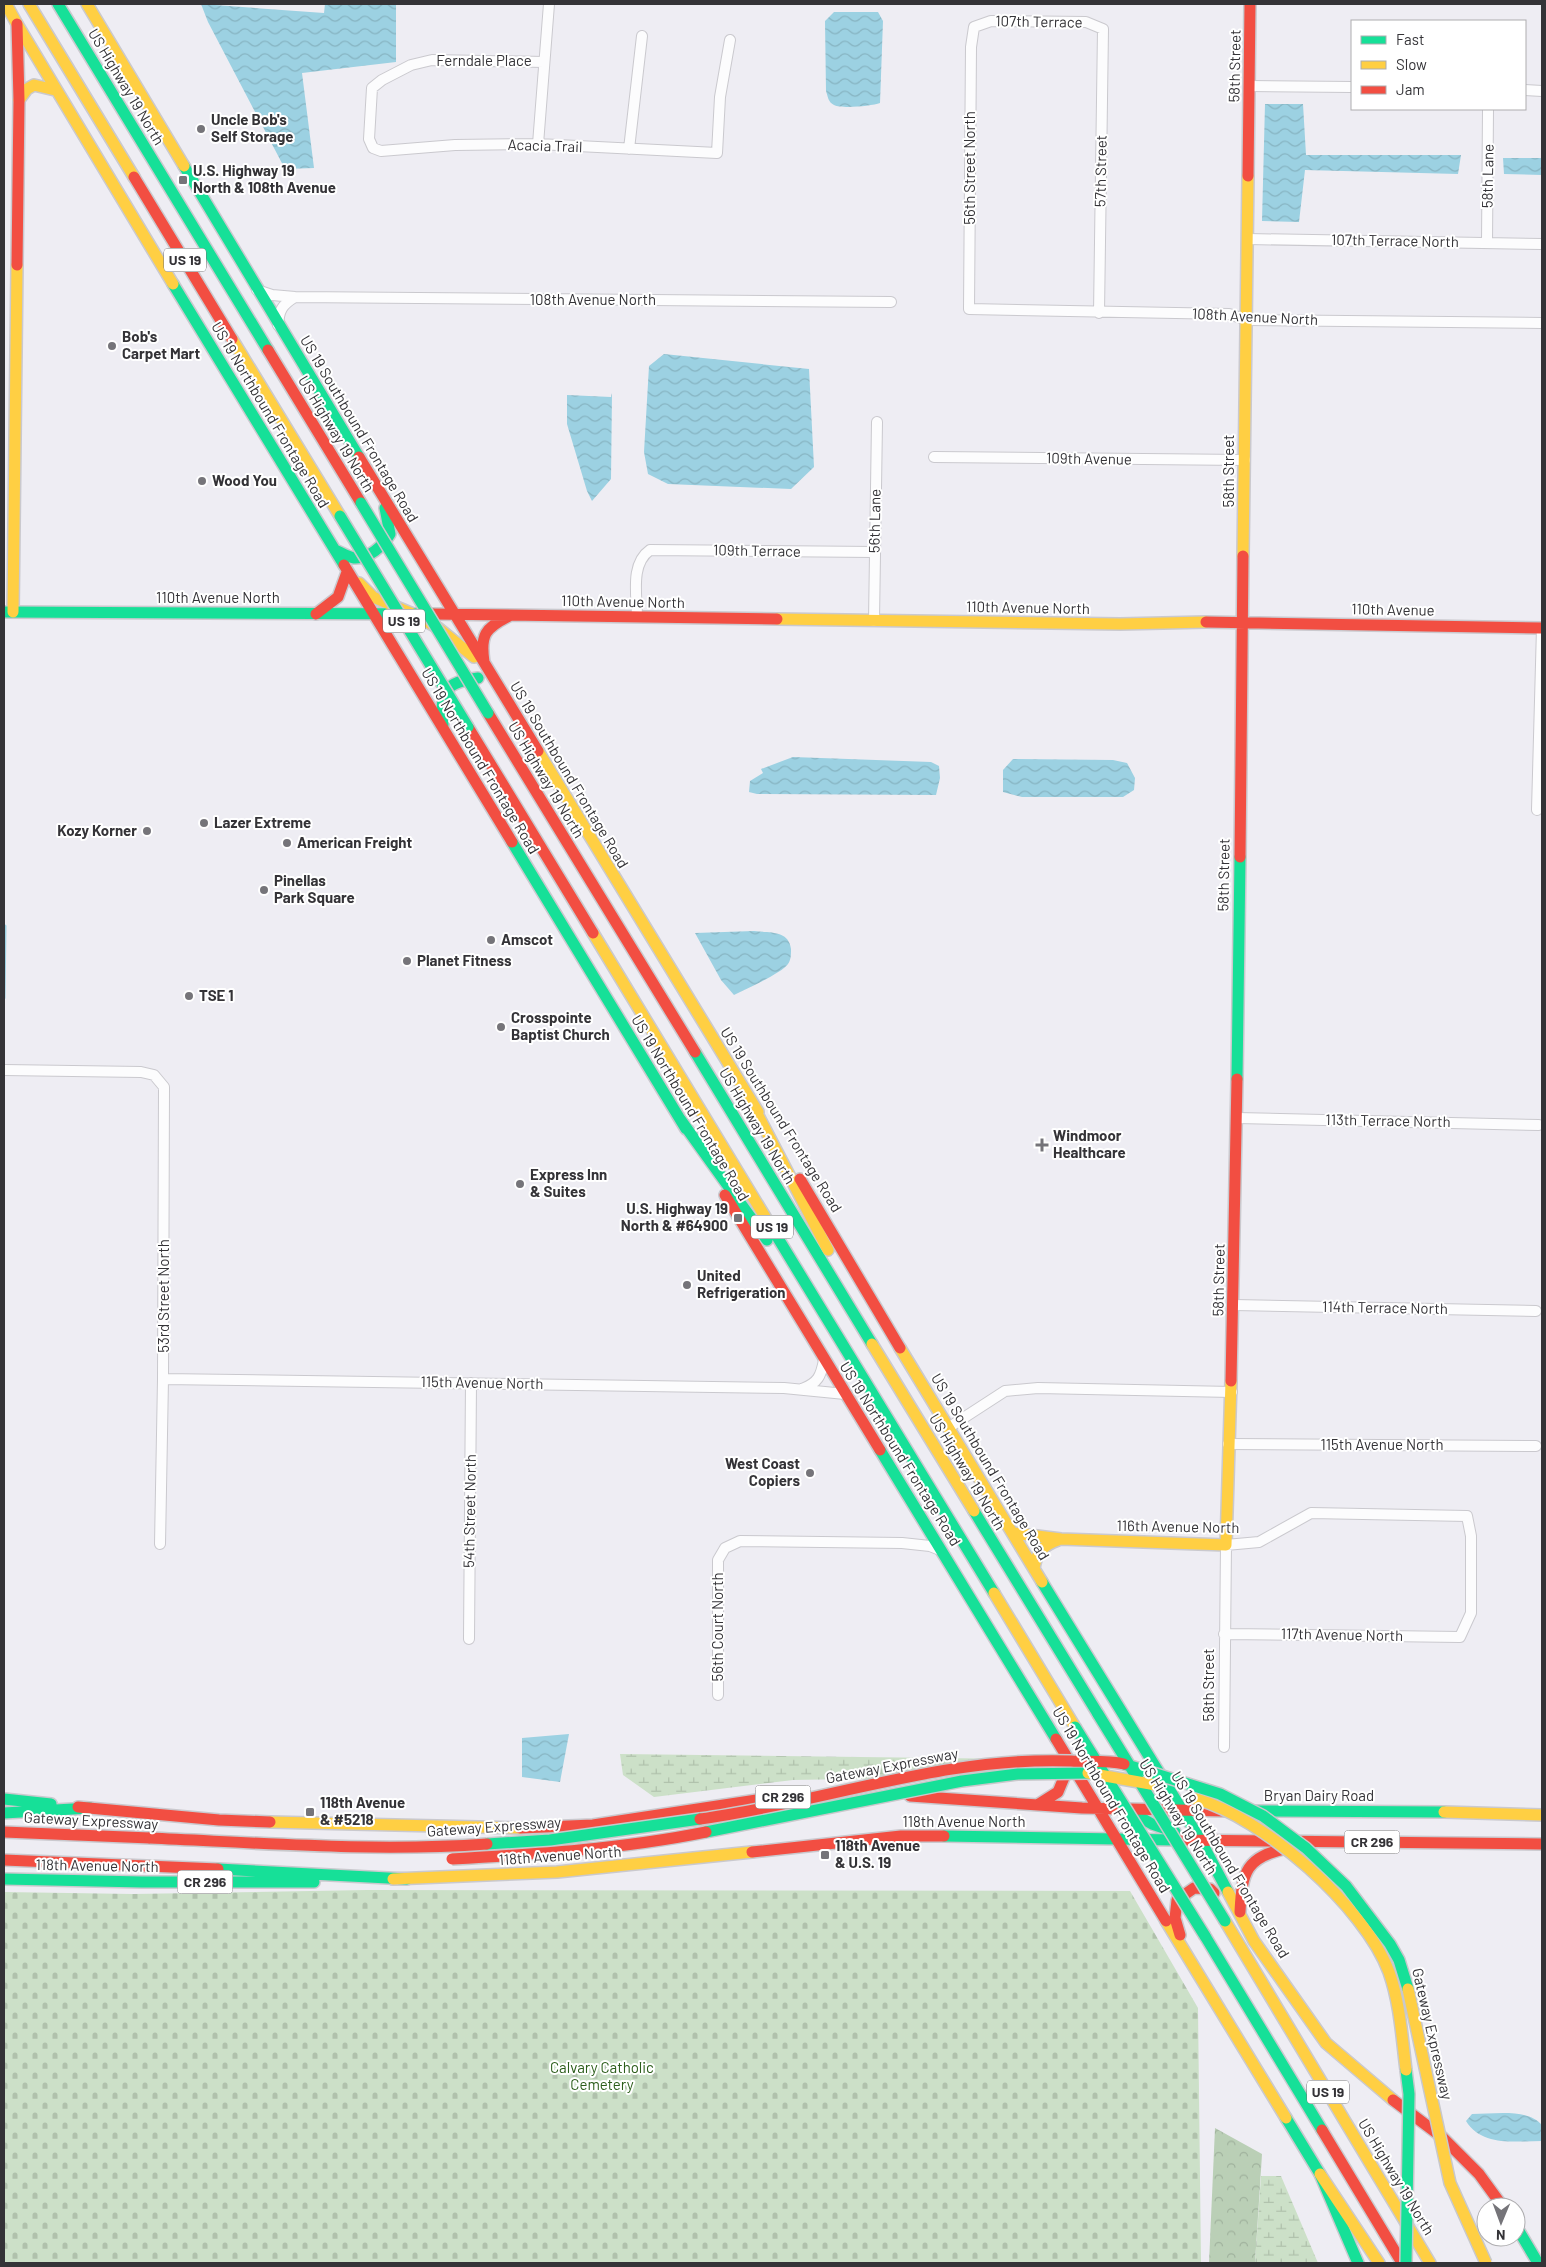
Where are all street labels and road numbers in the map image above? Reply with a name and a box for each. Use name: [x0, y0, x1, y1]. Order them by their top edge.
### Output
street label: 107th Terrace: [995, 11, 1083, 31]
street label: US Highway 19 North: [85, 25, 169, 148]
street label: 58th Street: [1224, 29, 1244, 103]
street label: Ferndale Place: [436, 51, 532, 69]
street label: 56th Street North: [960, 111, 978, 225]
street label: Acacia Trail: [507, 135, 583, 155]
street label: 57th Street: [1090, 135, 1110, 207]
street label: 58th Lane: [1477, 144, 1497, 208]
street label: 107th Terrace North: [1331, 230, 1459, 250]
road number: US 19: [164, 248, 206, 272]
street label: 108th Avenue North: [530, 290, 656, 308]
street label: 108th Avenue North: [1192, 304, 1319, 328]
street label: US 19 Northbound Frontage Road: [208, 318, 334, 511]
street label: US 19 Southbound Frontage Road: [297, 332, 423, 525]
street label: US Highway 19 North: [295, 372, 379, 495]
street label: 58th Street: [1219, 434, 1237, 508]
street label: 109th Avenue: [1046, 448, 1132, 468]
street label: 56th Lane: [864, 489, 884, 553]
street label: 109th Terrace: [713, 540, 801, 560]
street label: 110th Avenue North: [156, 588, 280, 606]
street label: 110th Avenue North: [561, 591, 685, 611]
street label: 110th Avenue North: [966, 597, 1090, 617]
street label: 110th Avenue: [1351, 599, 1435, 619]
road number: US 19: [383, 610, 425, 632]
street label: US 19 Northbound Frontage Road: [418, 664, 544, 857]
street label: US 19 Southbound Frontage Road: [507, 678, 633, 871]
street label: US Highway 19 North: [505, 718, 589, 841]
street label: 58th Street: [1213, 838, 1233, 912]
street label: US 19 Northbound Frontage Road: [628, 1011, 754, 1204]
street label: US 19 Southbound Frontage Road: [717, 1024, 846, 1215]
street label: US Highway 19 North: [716, 1064, 800, 1187]
street label: 113th Terrace North: [1325, 1110, 1451, 1130]
road number: US 19: [751, 1216, 793, 1238]
street label: 53rd Street North: [154, 1239, 172, 1353]
street label: 58th Street: [1208, 1243, 1228, 1317]
street label: 114th Terrace North: [1322, 1297, 1448, 1317]
street label: US 19 Northbound Frontage Road: [837, 1358, 965, 1549]
street label: US 19 Southbound Frontage Road: [928, 1370, 1054, 1563]
street label: 115th Avenue North: [420, 1372, 544, 1392]
street label: US Highway 19 North: [926, 1410, 1010, 1533]
street label: 115th Avenue North: [1320, 1435, 1444, 1453]
street label: 54th Street North: [459, 1454, 479, 1568]
street label: 116th Avenue North: [1116, 1516, 1240, 1536]
street label: 56th Court North: [708, 1573, 726, 1681]
street label: 117th Avenue North: [1281, 1624, 1403, 1644]
street label: 58th Street: [1199, 1648, 1217, 1722]
street label: US 19 Northbound Frontage Road: [1049, 1703, 1175, 1896]
street label: Gateway Expressway: [824, 1743, 960, 1787]
street label: US Highway 19 North: [1136, 1755, 1222, 1878]
street label: US 19 Southbound Frontage Road: [1168, 1768, 1294, 1961]
road number: CR 296: [756, 1785, 810, 1808]
street label: Bryan Dairy Road: [1264, 1786, 1374, 1804]
street label: Gateway Expressway: [23, 1807, 159, 1833]
street label: Gateway Expressway: [426, 1812, 562, 1840]
street label: 118th Avenue North: [902, 1812, 1026, 1830]
road number: CR 296: [1344, 1830, 1400, 1854]
street label: 118th Avenue North: [498, 1842, 622, 1868]
street label: 118th Avenue North: [35, 1855, 159, 1875]
road number: CR 296: [178, 1870, 232, 1894]
street label: Gateway Expressway: [1409, 1966, 1457, 2101]
road number: US 19: [1307, 2080, 1349, 2104]
street label: US Highway 19 North: [1355, 2115, 1439, 2238]

